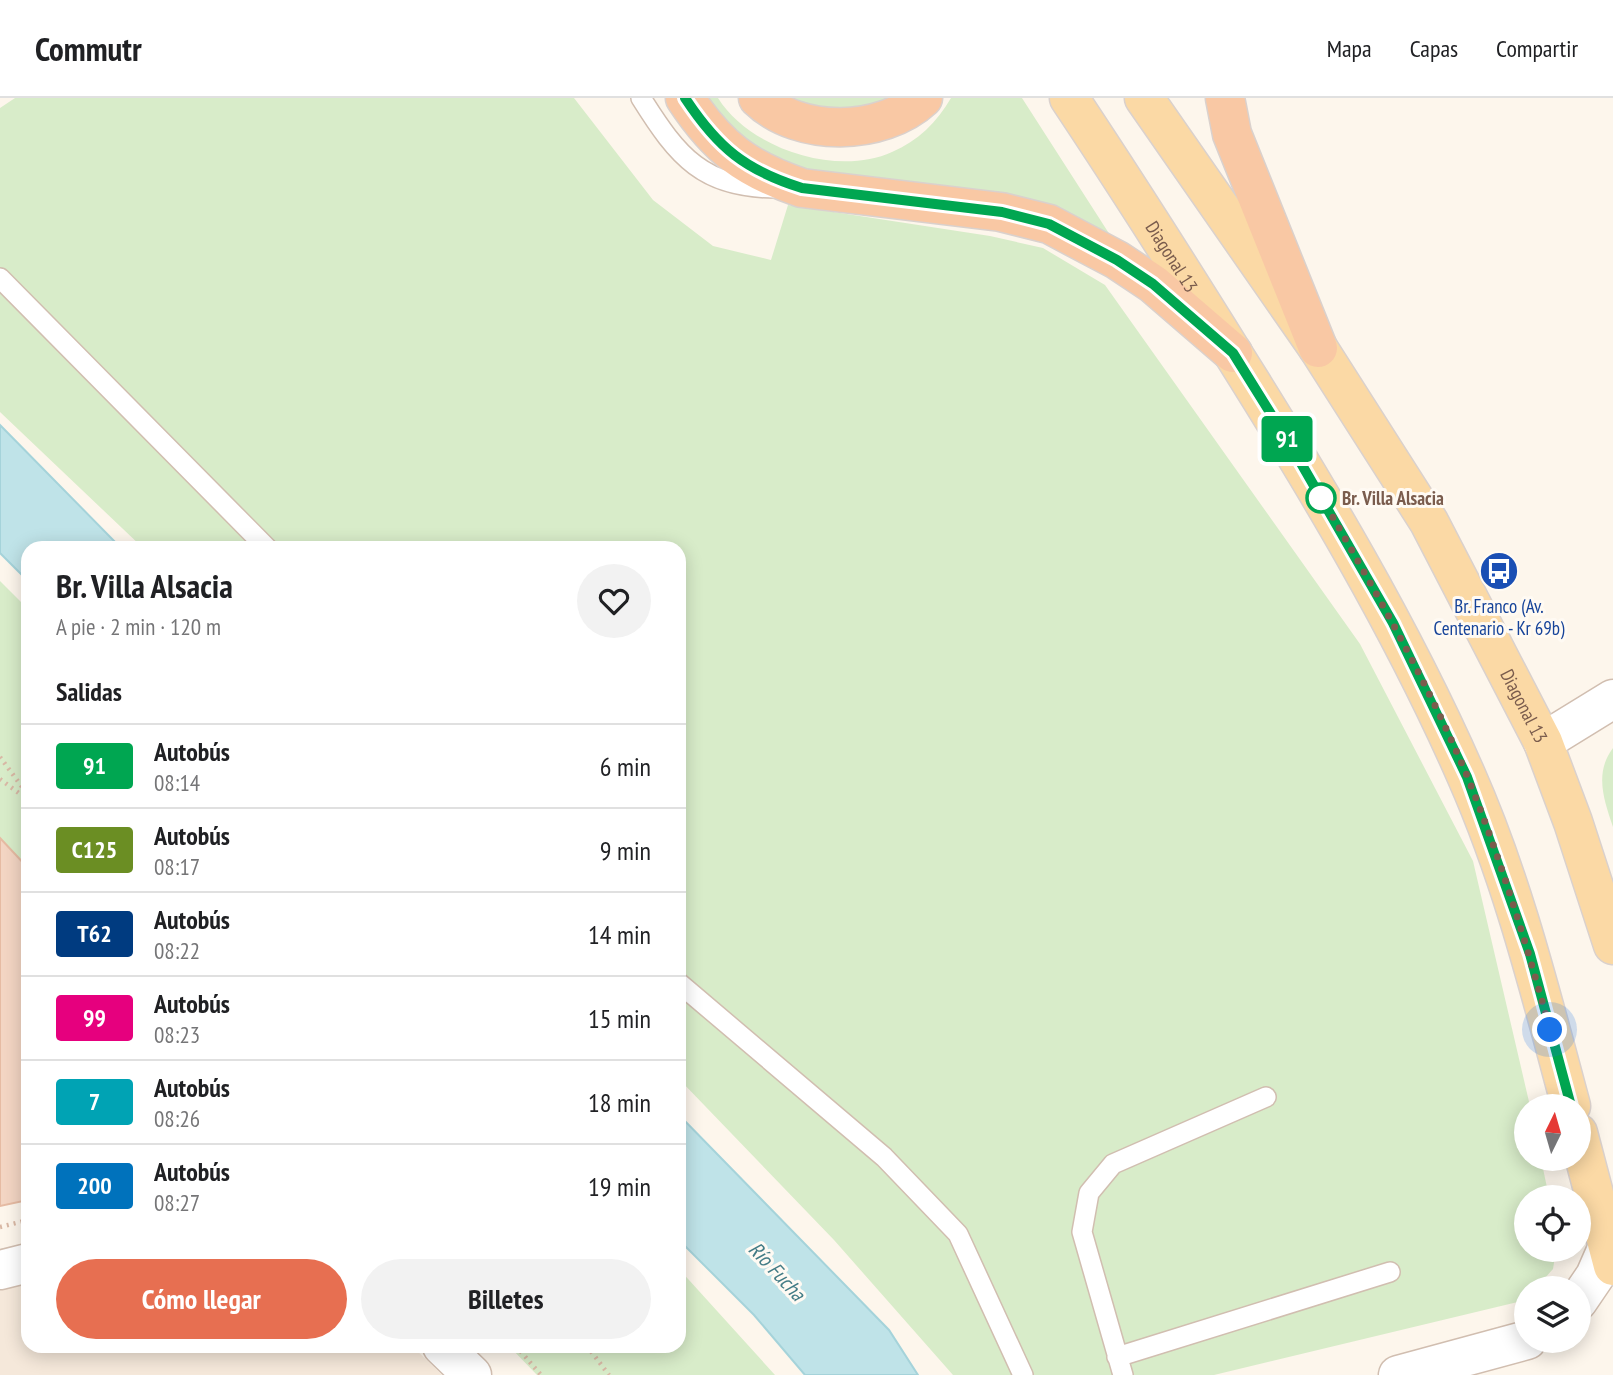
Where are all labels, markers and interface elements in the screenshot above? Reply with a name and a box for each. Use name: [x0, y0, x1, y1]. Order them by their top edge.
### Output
text: Commutr: [35, 27, 142, 70]
text: Mapa: [1327, 33, 1372, 64]
text: Capas: [1410, 33, 1458, 64]
text: Compartir: [1496, 33, 1578, 64]
street label: Diagonal 13: [1140, 216, 1203, 297]
line badge: 91: [1256, 416, 1318, 462]
text: 91: [1276, 423, 1298, 454]
marker: Br. Villa Alsacia: [1306, 483, 1336, 513]
place label: Br. Villa Alsacia: [1342, 486, 1444, 510]
bus stop icon: Br. Franco (Av. Centenario - Kr 69b): [1478, 550, 1520, 592]
text: Br. Villa Alsacia: [56, 564, 233, 607]
button: heart: [577, 564, 651, 638]
place label: Br. Franco (Av. Centenario - Kr 69b): [1434, 594, 1565, 640]
text: A pie · 2 min · 120 m: [56, 612, 221, 641]
street label: Diagonal 13: [1495, 665, 1553, 747]
text: Salidas: [56, 675, 122, 708]
text: Autobús: [154, 735, 230, 768]
text: 91: [83, 750, 106, 781]
text: 6 min: [600, 750, 651, 783]
text: 08:14: [154, 768, 200, 797]
text: Autobús: [154, 819, 230, 852]
text: C125: [72, 834, 117, 865]
text: 9 min: [600, 834, 651, 867]
text: 08:17: [154, 852, 200, 881]
text: Autobús: [154, 903, 230, 936]
text: T62: [77, 918, 112, 949]
text: 14 min: [588, 918, 651, 951]
text: 08:22: [154, 936, 200, 965]
text: Autobús: [154, 987, 230, 1020]
text: 99: [83, 1002, 106, 1033]
text: 15 min: [588, 1002, 651, 1035]
your location: [1532, 1012, 1567, 1047]
text: 08:23: [154, 1020, 200, 1049]
text: Autobús: [154, 1071, 230, 1104]
text: 7: [89, 1086, 100, 1117]
text: 18 min: [588, 1086, 651, 1119]
north arrow: [1514, 1094, 1591, 1171]
map controls: [1514, 1094, 1591, 1353]
text: 08:26: [154, 1104, 200, 1133]
text: Autobús: [154, 1155, 230, 1188]
text: 200: [77, 1170, 112, 1201]
text: 19 min: [588, 1170, 651, 1203]
button: locate: [1514, 1185, 1591, 1262]
text: 08:27: [154, 1188, 200, 1217]
water label: Río Fucha: [743, 1236, 812, 1307]
button: Cómo llegar: [56, 1259, 347, 1339]
button: Billetes: [361, 1259, 651, 1339]
button: layers: [1514, 1276, 1591, 1353]

